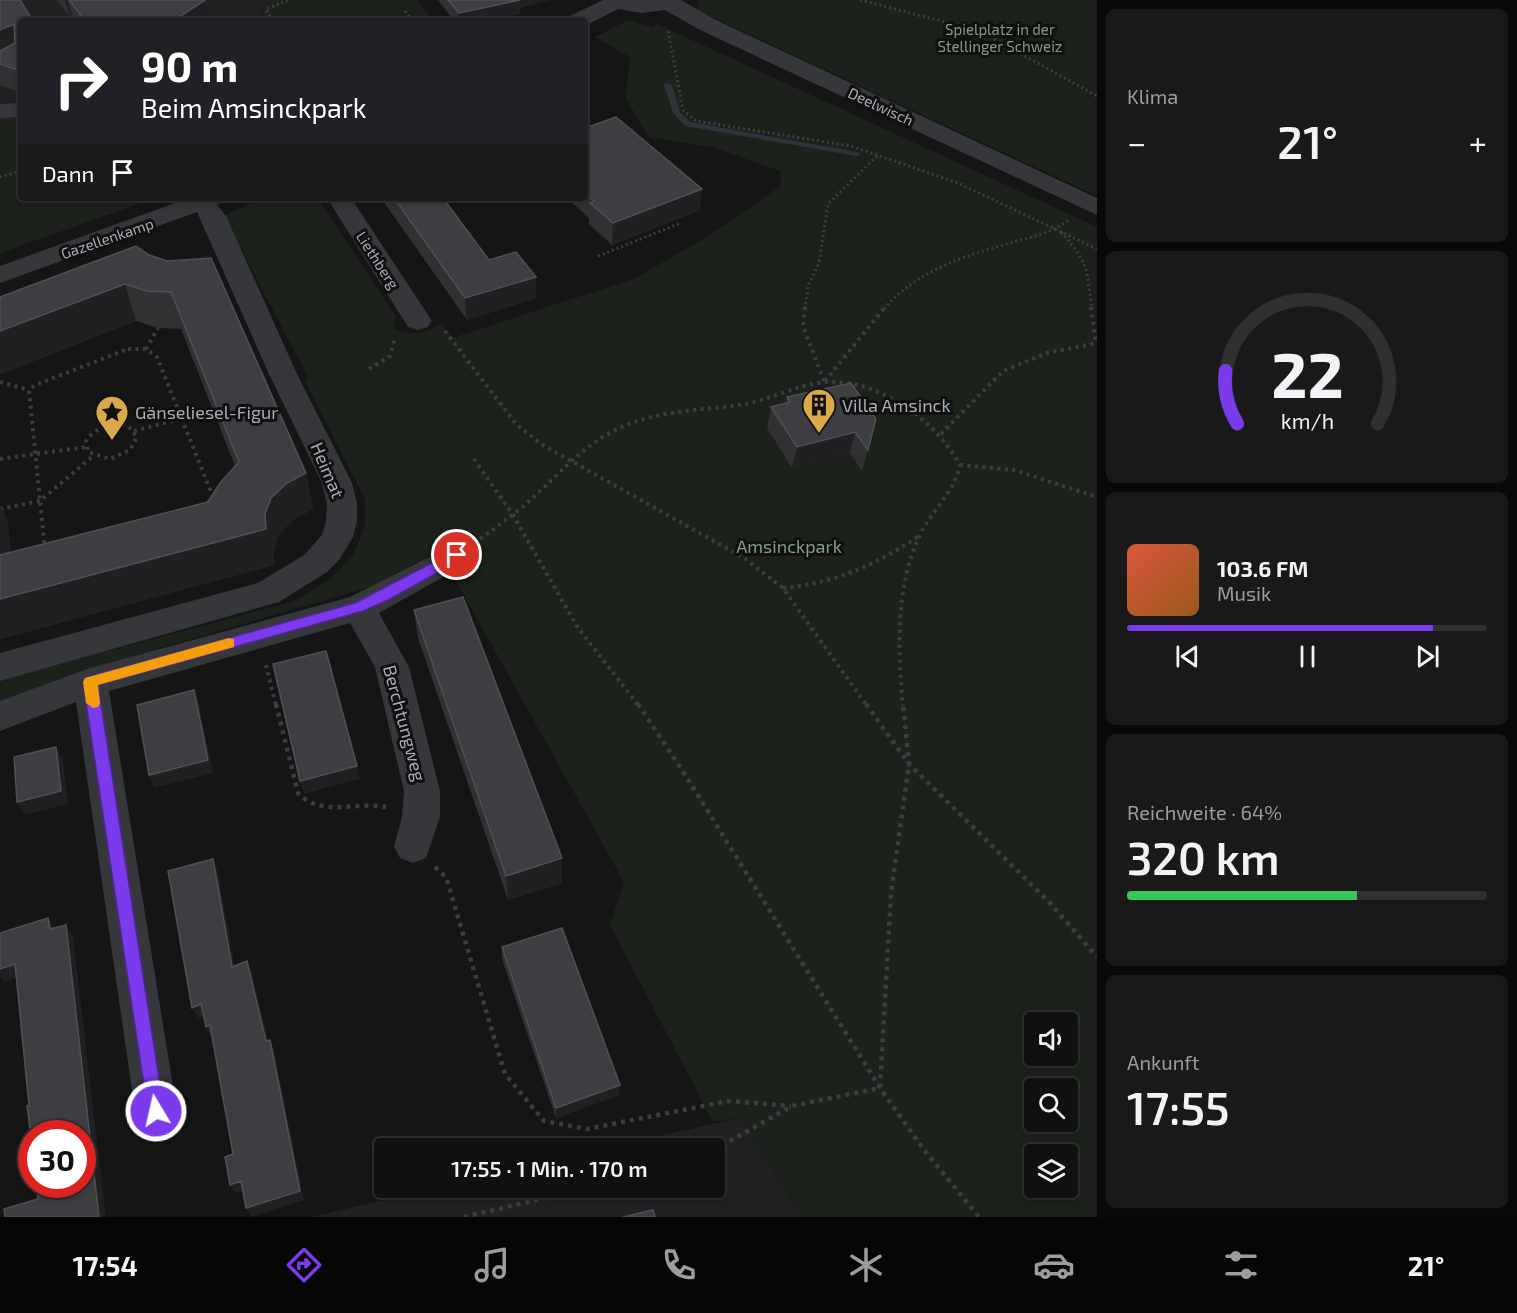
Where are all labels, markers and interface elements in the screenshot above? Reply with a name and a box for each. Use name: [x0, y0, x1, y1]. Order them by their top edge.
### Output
park label: Spielplatz in der Stellinger Schweiz: [937, 20, 1063, 55]
text: 90 m: [141, 40, 238, 90]
icon: right: [42, 42, 120, 120]
street label: Deelwisch: [845, 83, 917, 129]
text: Klima: [1127, 84, 1178, 108]
text: Beim Amsinckpark: [141, 91, 367, 123]
text: 21°: [1277, 114, 1338, 168]
text: −: [1127, 122, 1146, 162]
text: +: [1469, 122, 1487, 162]
icon: arrive: [106, 156, 139, 189]
text: Dann: [42, 160, 94, 186]
street label: Gazellenkamp: [58, 214, 156, 262]
street label: Liethberg: [353, 228, 404, 293]
text: 22: [1271, 336, 1343, 411]
building icon: Villa Amsinck: [801, 387, 837, 434]
place icon: Gänseliesel-Figur: [94, 394, 130, 441]
place label: Villa Amsinck: [842, 394, 951, 416]
place label: Gänseliesel-Figur: [135, 401, 279, 423]
text: km/h: [1280, 408, 1334, 433]
street label: Heimat: [306, 439, 350, 501]
pin: [431, 529, 482, 580]
park label: Amsinckpark: [736, 535, 842, 557]
icon: arrive: [440, 538, 473, 571]
text: 103.6 FM: [1217, 555, 1308, 581]
text: Musik: [1217, 581, 1271, 605]
icon: previous: [1171, 640, 1204, 673]
icon: pause: [1291, 640, 1324, 673]
icon: next: [1411, 640, 1444, 673]
street label: Berchtungweg: [379, 663, 431, 783]
text: Reichweite · 64%: [1127, 800, 1282, 824]
text: 320 km: [1127, 830, 1280, 884]
map controls: [1024, 1012, 1078, 1198]
button: sound: [1024, 1012, 1078, 1066]
text: Ankunft: [1127, 1050, 1199, 1074]
button: search: [1024, 1078, 1078, 1132]
position arrow: [124, 1079, 188, 1143]
text: 17:55: [1127, 1080, 1229, 1134]
speed limit sign: 30: [18, 1120, 96, 1198]
button: layers: [1024, 1144, 1078, 1198]
text: 17:55 · 1 Min. · 170 m: [451, 1155, 648, 1181]
icon: directions: [283, 1244, 325, 1286]
icon: music: [471, 1244, 513, 1286]
icon: phone: [658, 1244, 700, 1286]
icon: climate: [845, 1244, 887, 1286]
icon: car: [1033, 1244, 1075, 1286]
icon: filters: [1220, 1244, 1262, 1286]
text: 17:54: [73, 1249, 138, 1281]
text: 21°: [1408, 1249, 1444, 1281]

